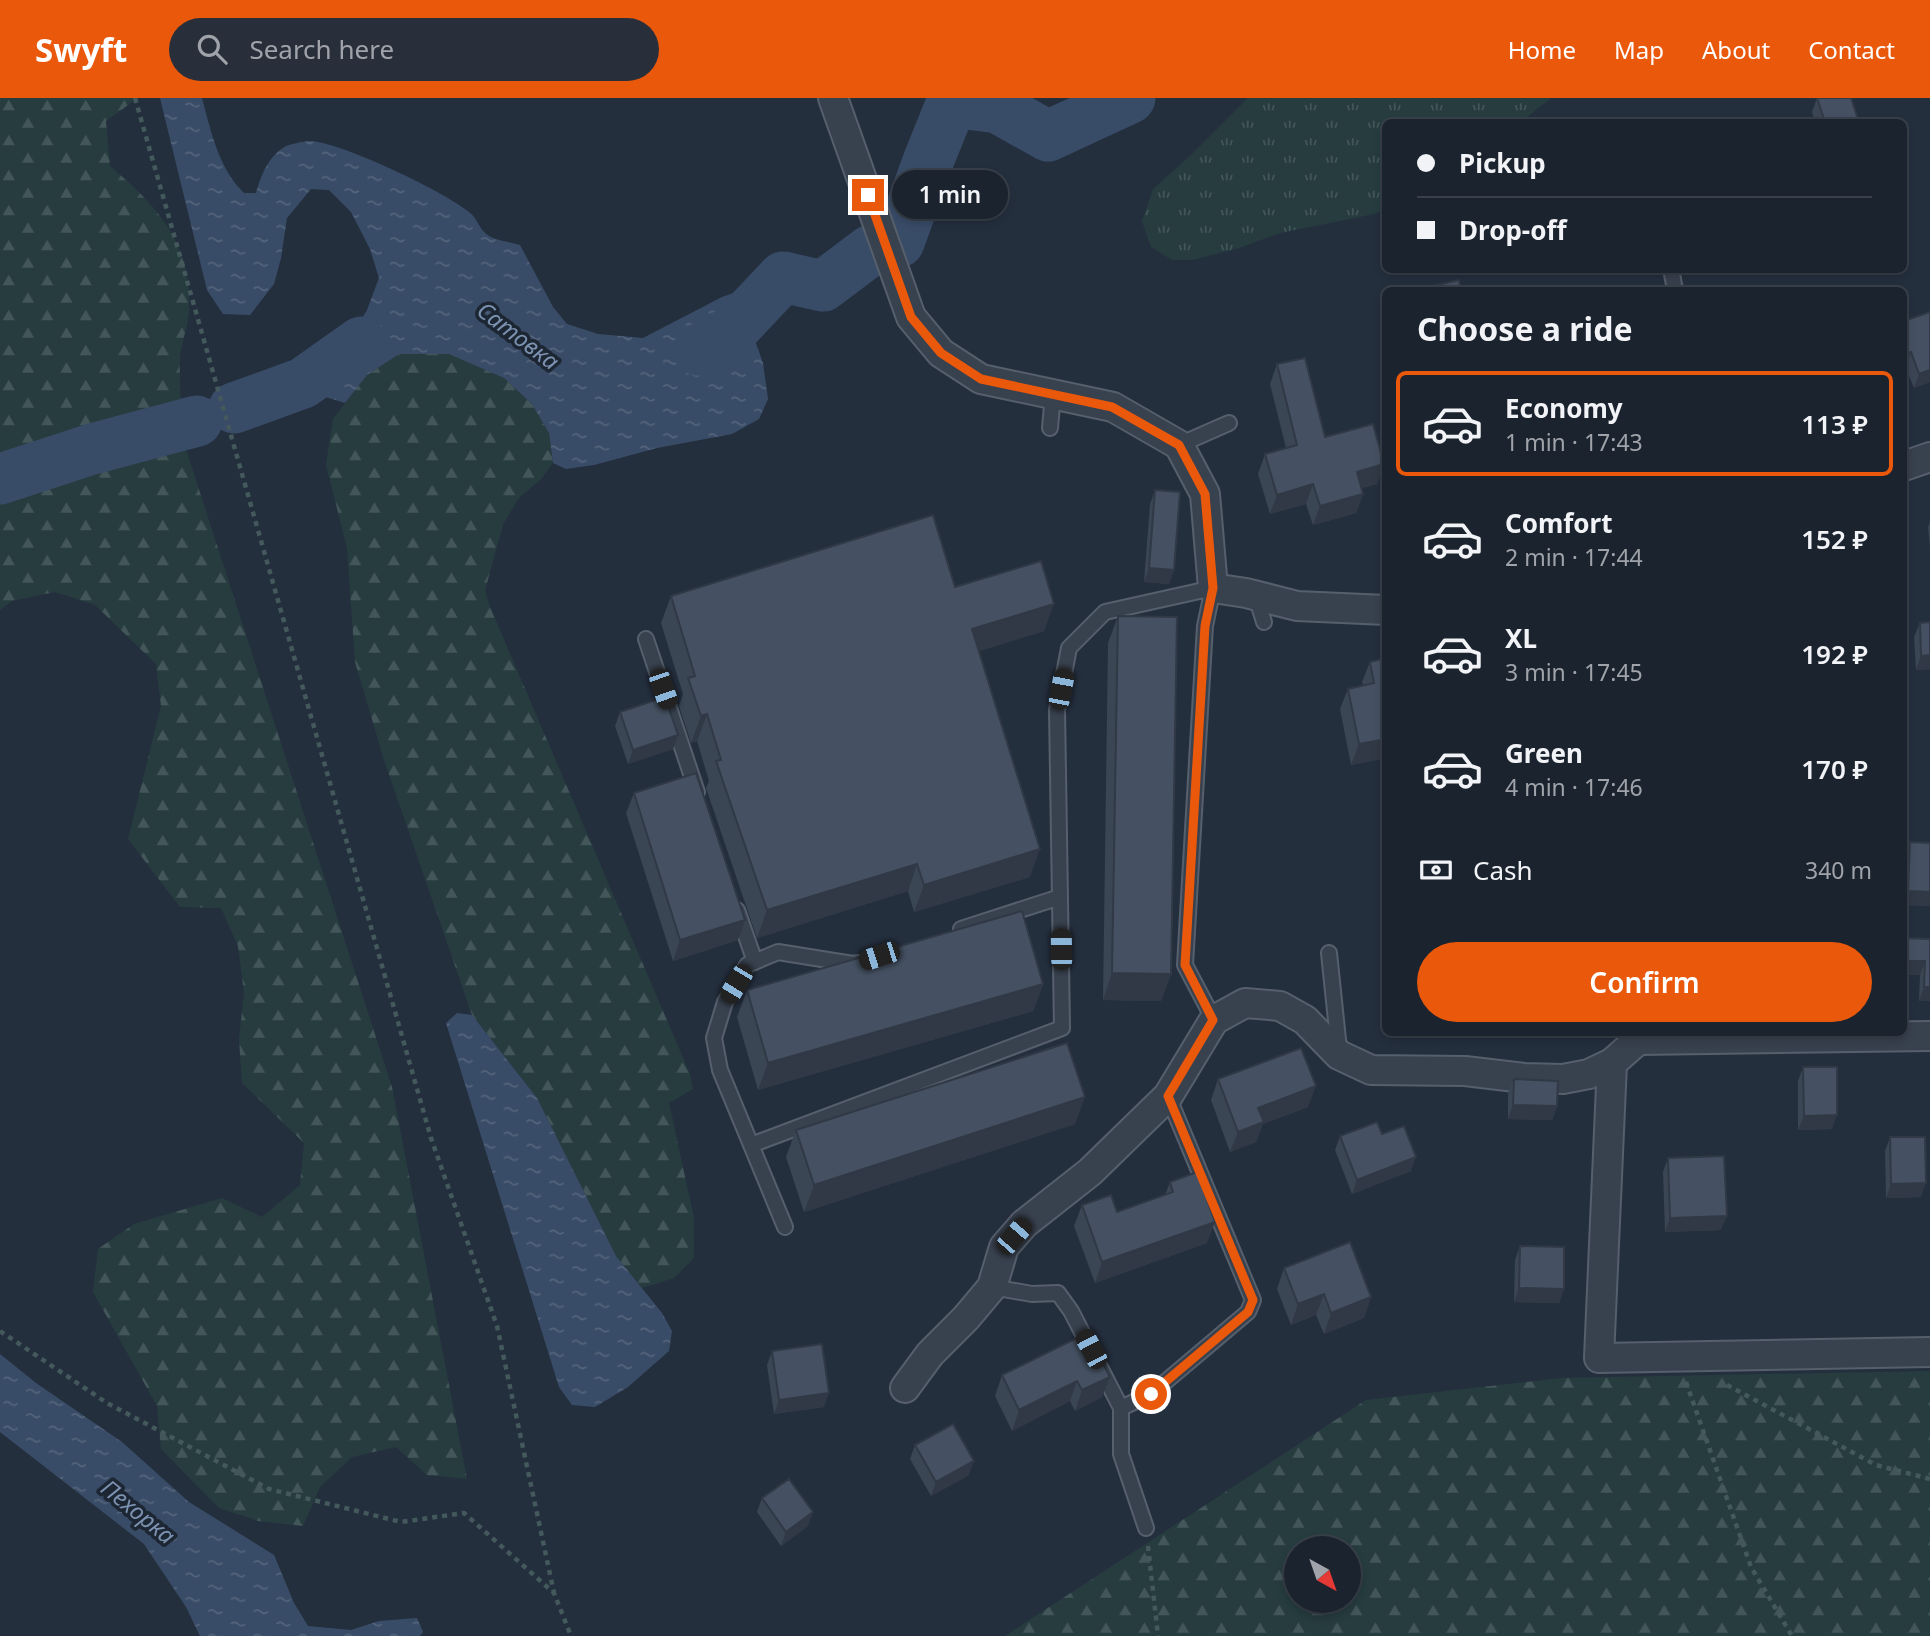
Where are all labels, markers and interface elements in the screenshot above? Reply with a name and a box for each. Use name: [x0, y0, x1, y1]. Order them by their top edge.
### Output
search box: [169, 18, 659, 81]
text: Swyft: [35, 27, 127, 72]
icon: search: [193, 30, 231, 68]
text: Search here: [249, 31, 394, 67]
text: Home: [1508, 33, 1576, 66]
text: Map: [1614, 33, 1664, 66]
text: About: [1702, 33, 1770, 66]
text: Contact: [1808, 33, 1895, 66]
text: Pickup: [1459, 145, 1546, 181]
callout: 1 min: [892, 170, 1008, 220]
text: 1 min: [919, 178, 981, 210]
route end: [852, 179, 884, 211]
text: Drop-off: [1459, 212, 1566, 248]
water label: Сатовка: [471, 294, 566, 377]
text: Choose a ride: [1417, 307, 1633, 350]
text: Economy: [1505, 390, 1623, 426]
icon: car: [1421, 392, 1484, 455]
text: 113 ₽: [1801, 406, 1868, 442]
text: 1 min · 17:43: [1505, 426, 1643, 458]
text: Comfort: [1505, 505, 1613, 541]
icon: car: [1421, 507, 1484, 570]
text: 152 ₽: [1801, 521, 1868, 557]
text: 2 min · 17:44: [1505, 541, 1643, 573]
text: XL: [1505, 620, 1537, 656]
icon: car: [1421, 622, 1484, 685]
text: 192 ₽: [1801, 636, 1868, 672]
text: 3 min · 17:45: [1505, 656, 1643, 688]
car: [647, 666, 680, 712]
car: [1047, 666, 1076, 712]
text: Green: [1505, 735, 1583, 771]
icon: car: [1421, 737, 1484, 800]
text: 170 ₽: [1801, 751, 1868, 787]
text: 4 min · 17:46: [1505, 771, 1643, 803]
icon: cash: [1417, 851, 1455, 889]
text: Cash: [1473, 852, 1533, 888]
text: 340 m: [1805, 854, 1872, 886]
car: [1051, 928, 1072, 970]
car: [856, 940, 903, 972]
button: Confirm: [1417, 942, 1872, 1022]
car: [717, 961, 756, 1007]
car: [993, 1213, 1036, 1259]
car: [1072, 1326, 1111, 1372]
route start: [1135, 1378, 1167, 1410]
water label: Пехорка: [95, 1471, 182, 1551]
north arrow: [1284, 1536, 1362, 1614]
map controls: [1284, 1536, 1361, 1613]

